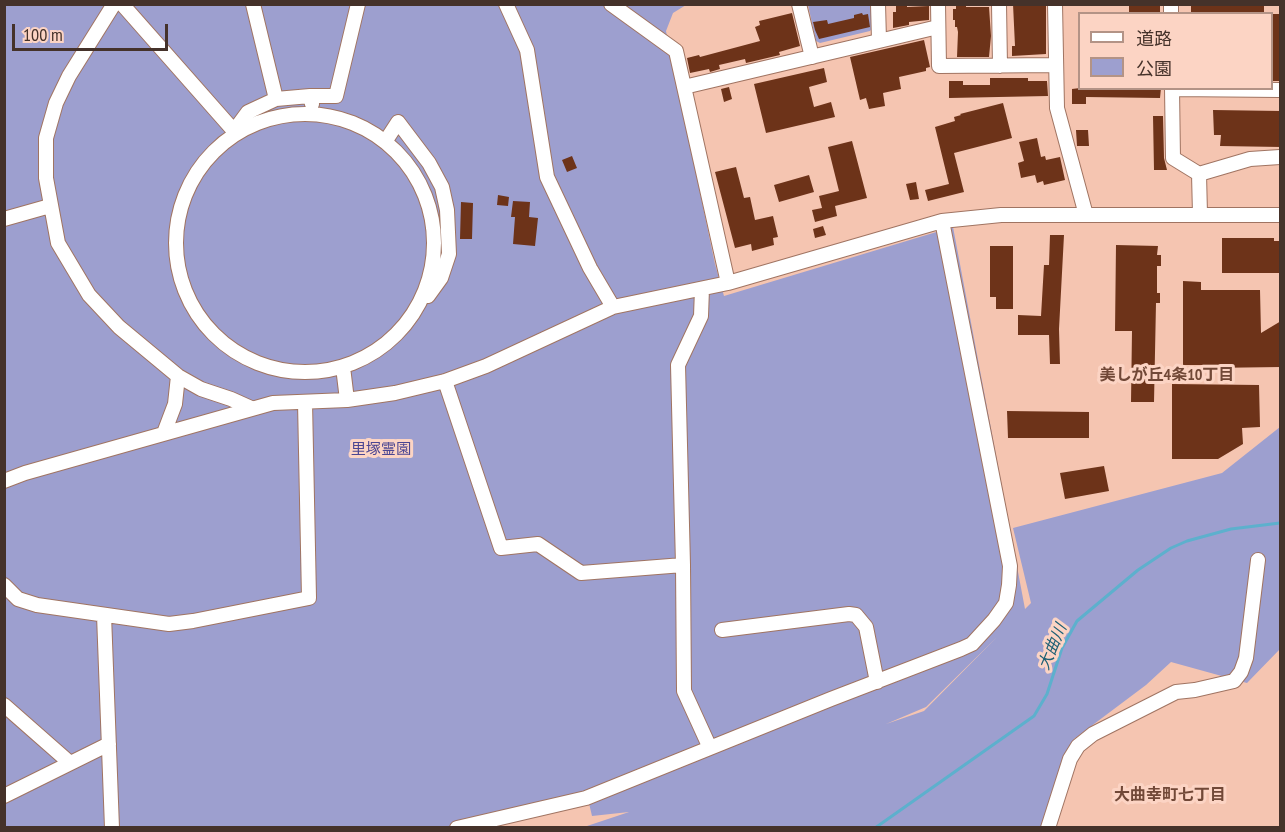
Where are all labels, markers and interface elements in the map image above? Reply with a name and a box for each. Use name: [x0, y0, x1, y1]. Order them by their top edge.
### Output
scale bar: [15, 12, 171, 50]
legend: [1078, 12, 1273, 90]
text: 100 m: [23, 23, 63, 46]
text: 道路: [1136, 27, 1172, 50]
text: 公園: [1136, 57, 1172, 80]
district label: 美しが丘4条10丁目: [1100, 365, 1234, 385]
park label: 里塚霊園: [351, 441, 411, 459]
water label: 大曲川: [1035, 621, 1071, 673]
district label: 大曲幸町七丁目: [1114, 785, 1226, 805]

